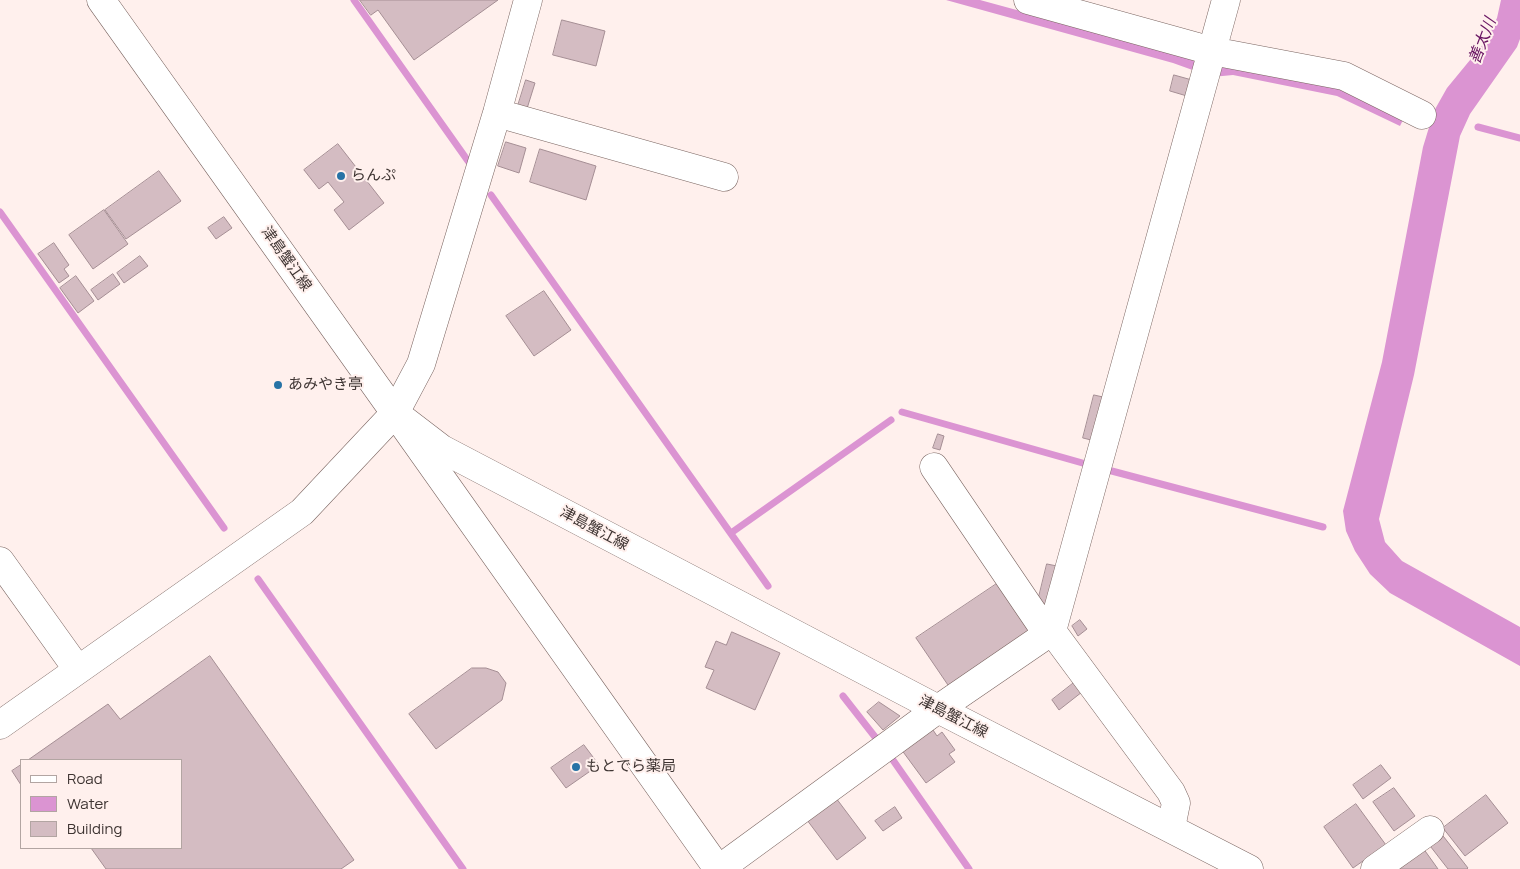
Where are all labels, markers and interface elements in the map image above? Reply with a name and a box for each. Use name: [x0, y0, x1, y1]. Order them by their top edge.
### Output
water label: 善太川: [1465, 15, 1501, 67]
place label: らんぷ: [351, 167, 396, 185]
marker: らんぷ: [335, 170, 347, 182]
street label: 津島蟹江線: [257, 223, 315, 295]
place label: あみやき亭: [288, 376, 363, 394]
marker: あみやき亭: [272, 379, 284, 391]
street label: 津島蟹江線: [557, 503, 631, 555]
street label: 津島蟹江線: [916, 692, 990, 742]
place label: もとでら薬局: [586, 758, 676, 776]
legend: [20, 759, 182, 849]
marker: もとでら薬局: [570, 761, 582, 773]
text: Road: [67, 768, 103, 789]
text: Water: [67, 793, 109, 814]
text: Building: [67, 818, 122, 839]

